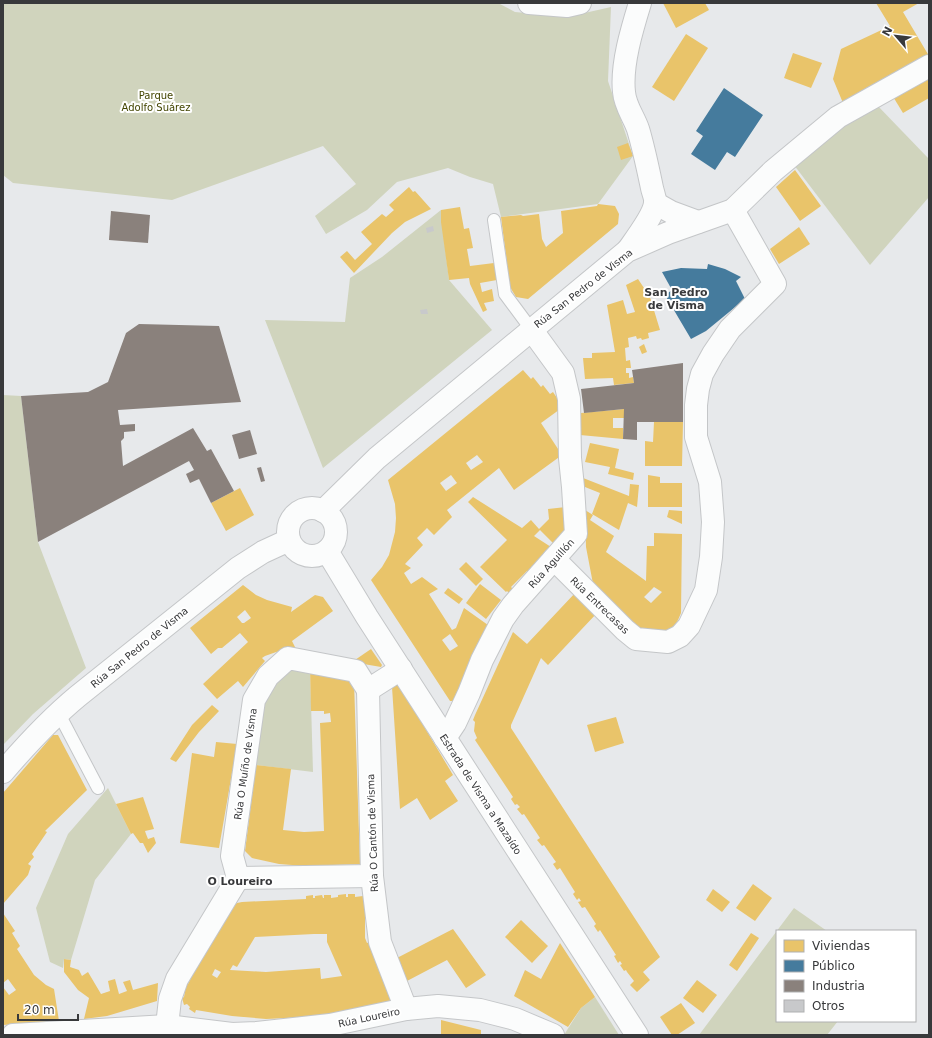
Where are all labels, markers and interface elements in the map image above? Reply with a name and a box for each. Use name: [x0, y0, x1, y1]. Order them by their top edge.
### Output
north arrow: [876, 16, 916, 56]
text: N: [880, 24, 896, 39]
park label: Parque Adolfo Suárez: [122, 90, 190, 113]
street label: Rúa San Pedro de Visma: [532, 247, 635, 330]
district label: San Pedro de Visma: [644, 286, 708, 312]
street label: Rúa Aguillón: [526, 536, 576, 590]
street label: Rúa Entrecasas: [568, 575, 631, 636]
street label: Rúa San Pedro de Visma: [89, 605, 190, 690]
street label: Rúa O Muíño de Visma: [232, 707, 259, 821]
street label: Estrada de Visma a Mazaído: [437, 732, 524, 857]
street label: Rúa O Cantón de Visma: [365, 774, 380, 892]
district label: O Loureiro: [207, 875, 273, 888]
legend: [776, 930, 916, 1022]
text: Viviendas: [812, 939, 870, 953]
text: Público: [812, 959, 855, 973]
text: Industria: [812, 979, 865, 993]
scale bar: [18, 996, 78, 1022]
text: Otros: [812, 999, 844, 1013]
text: 20 m: [24, 1003, 55, 1017]
street label: Rúa Loureiro: [337, 1006, 401, 1029]

